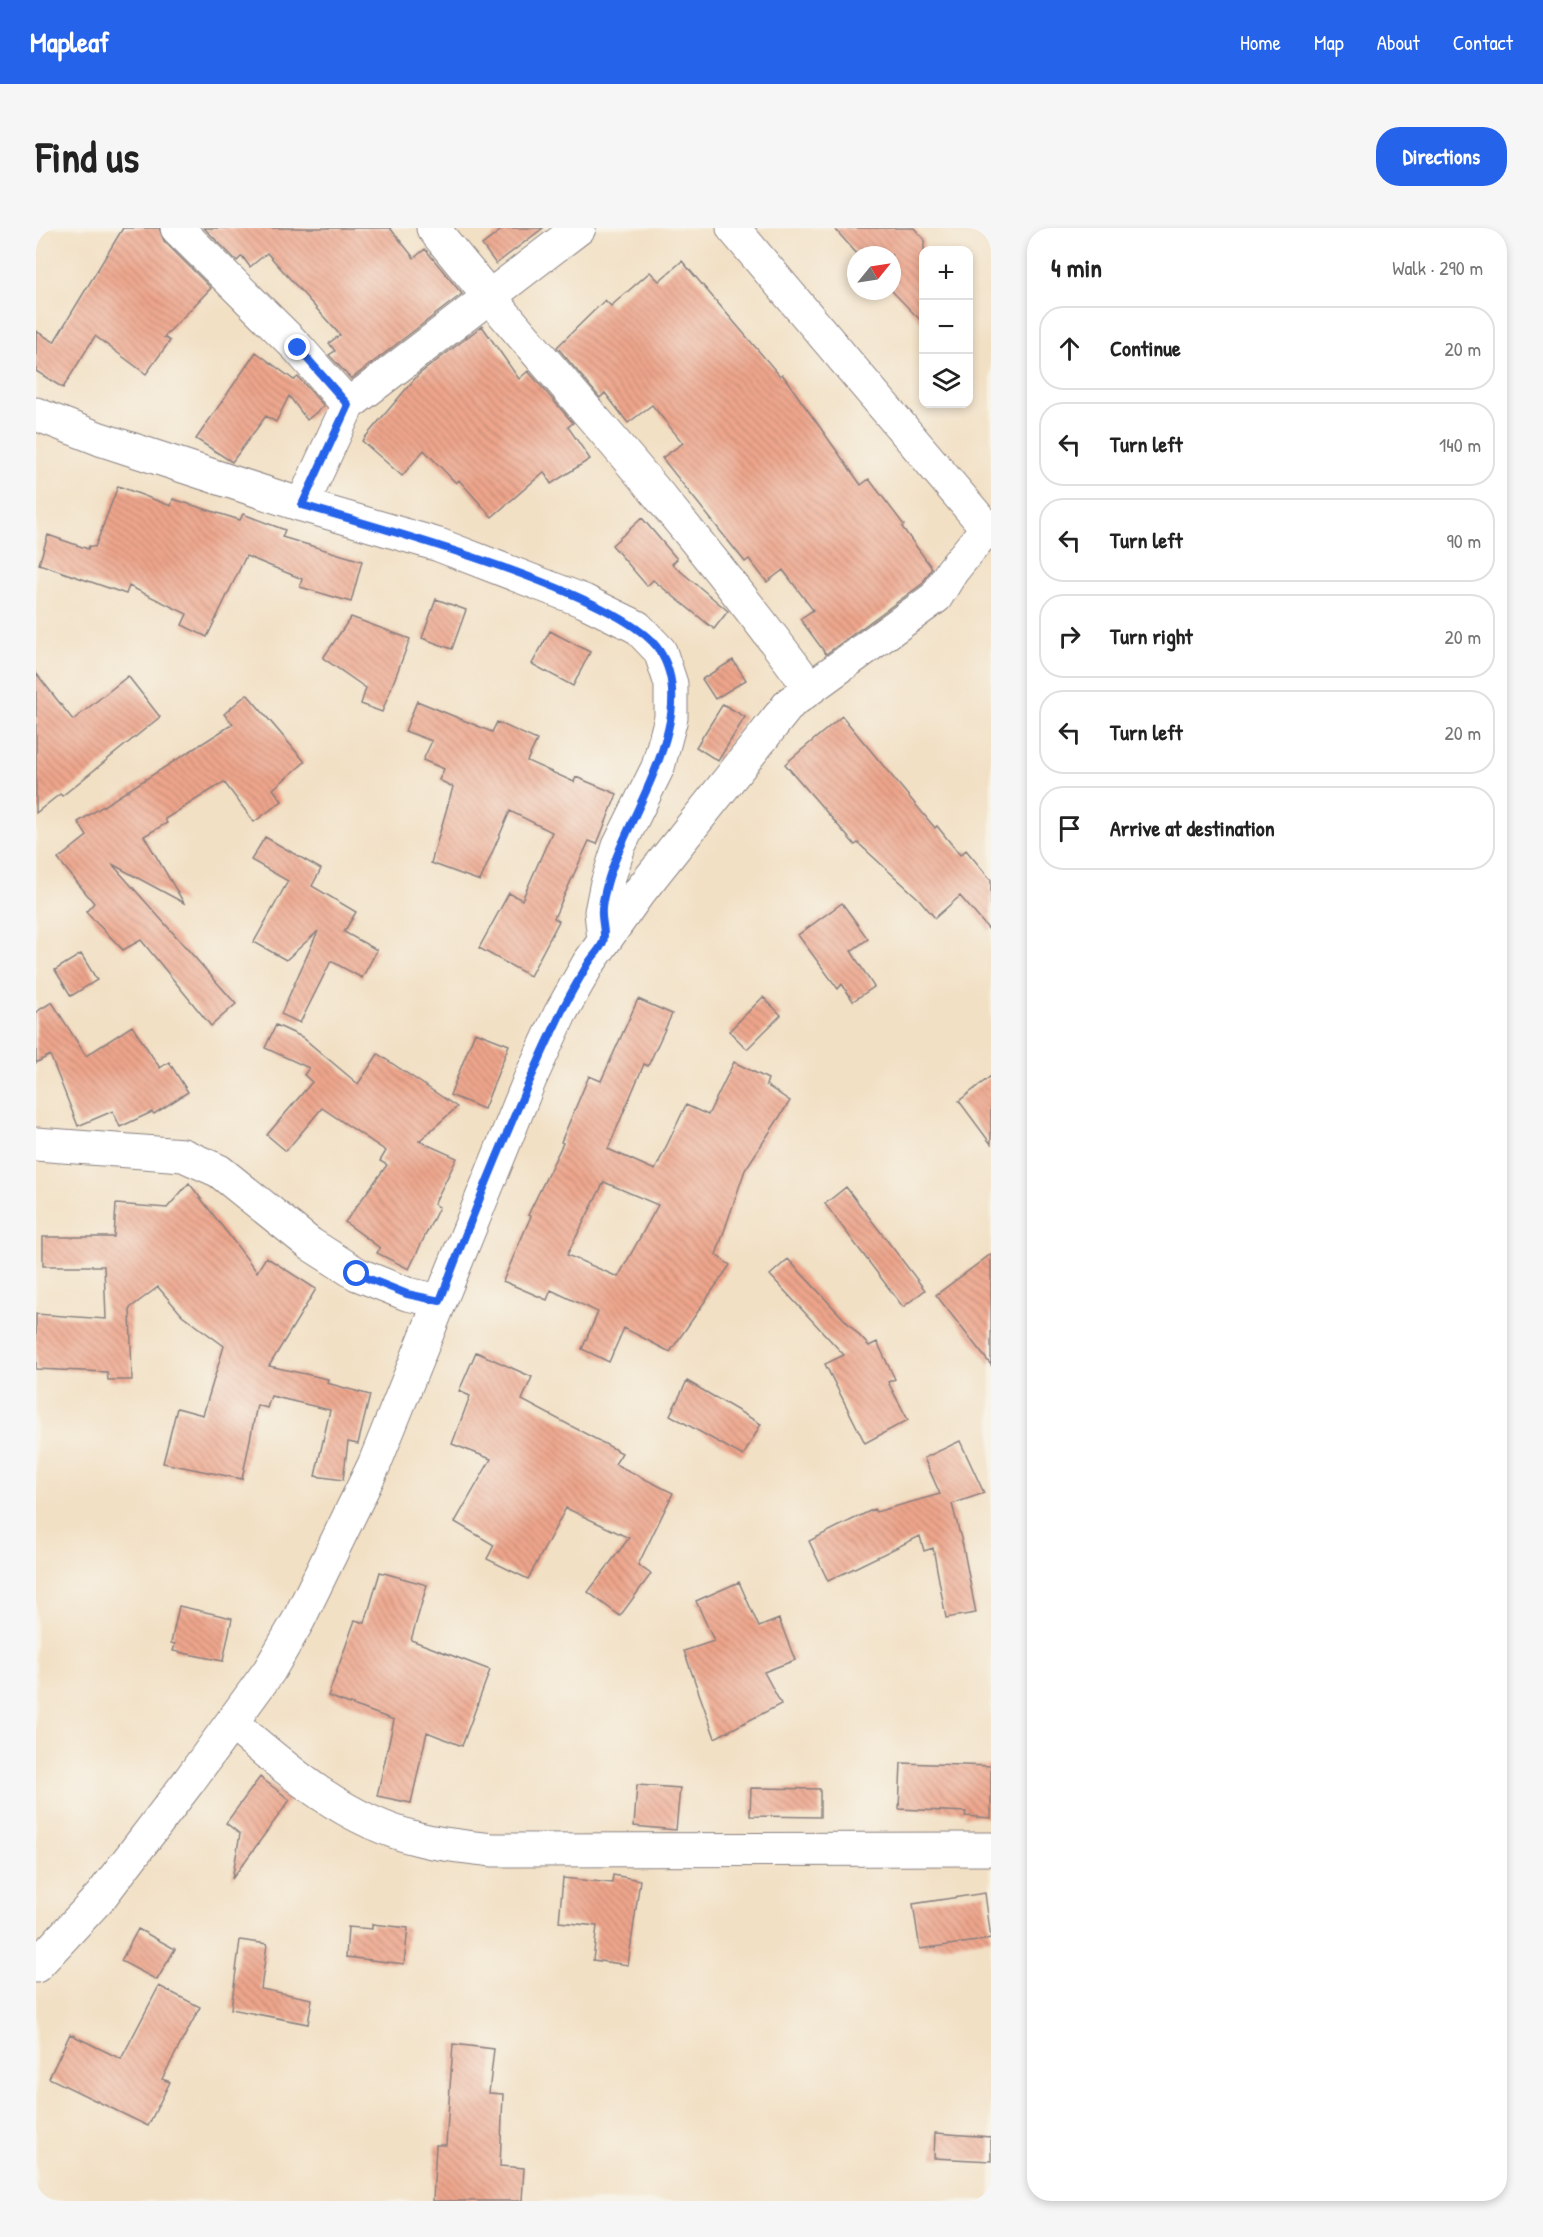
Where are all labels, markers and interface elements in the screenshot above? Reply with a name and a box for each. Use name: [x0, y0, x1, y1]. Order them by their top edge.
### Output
text: Mapleaf: [30, 23, 109, 61]
text: Home: [1240, 28, 1281, 57]
text: Map: [1314, 28, 1344, 57]
text: About: [1377, 28, 1420, 57]
text: Contact: [1453, 28, 1513, 57]
button: Directions: [1376, 127, 1507, 186]
text: Find us: [36, 128, 139, 185]
north arrow: [847, 246, 901, 300]
map controls: [919, 246, 973, 408]
button: +: [919, 246, 973, 300]
text: 4 min: [1051, 250, 1102, 285]
text: Walk · 290 m: [1392, 254, 1483, 281]
button: −: [919, 300, 973, 354]
icon: ahead: [1053, 332, 1086, 365]
text: Continue: [1110, 333, 1181, 363]
route end: [284, 334, 310, 360]
text: 20 m: [1444, 335, 1481, 362]
button: layers: [919, 354, 973, 408]
icon: left: [1053, 428, 1086, 461]
text: Turn left: [1110, 429, 1183, 459]
text: 140 m: [1439, 431, 1481, 458]
icon: left: [1053, 524, 1086, 557]
text: Turn left: [1110, 525, 1183, 555]
text: 90 m: [1447, 527, 1481, 554]
icon: right: [1053, 620, 1086, 653]
text: Turn right: [1110, 621, 1193, 651]
text: 20 m: [1444, 623, 1481, 650]
icon: left: [1053, 716, 1086, 749]
text: Turn left: [1110, 717, 1183, 747]
text: 20 m: [1444, 719, 1481, 746]
icon: arrive: [1053, 812, 1086, 845]
text: Arrive at destination: [1110, 813, 1275, 843]
route start: [343, 1260, 369, 1286]

